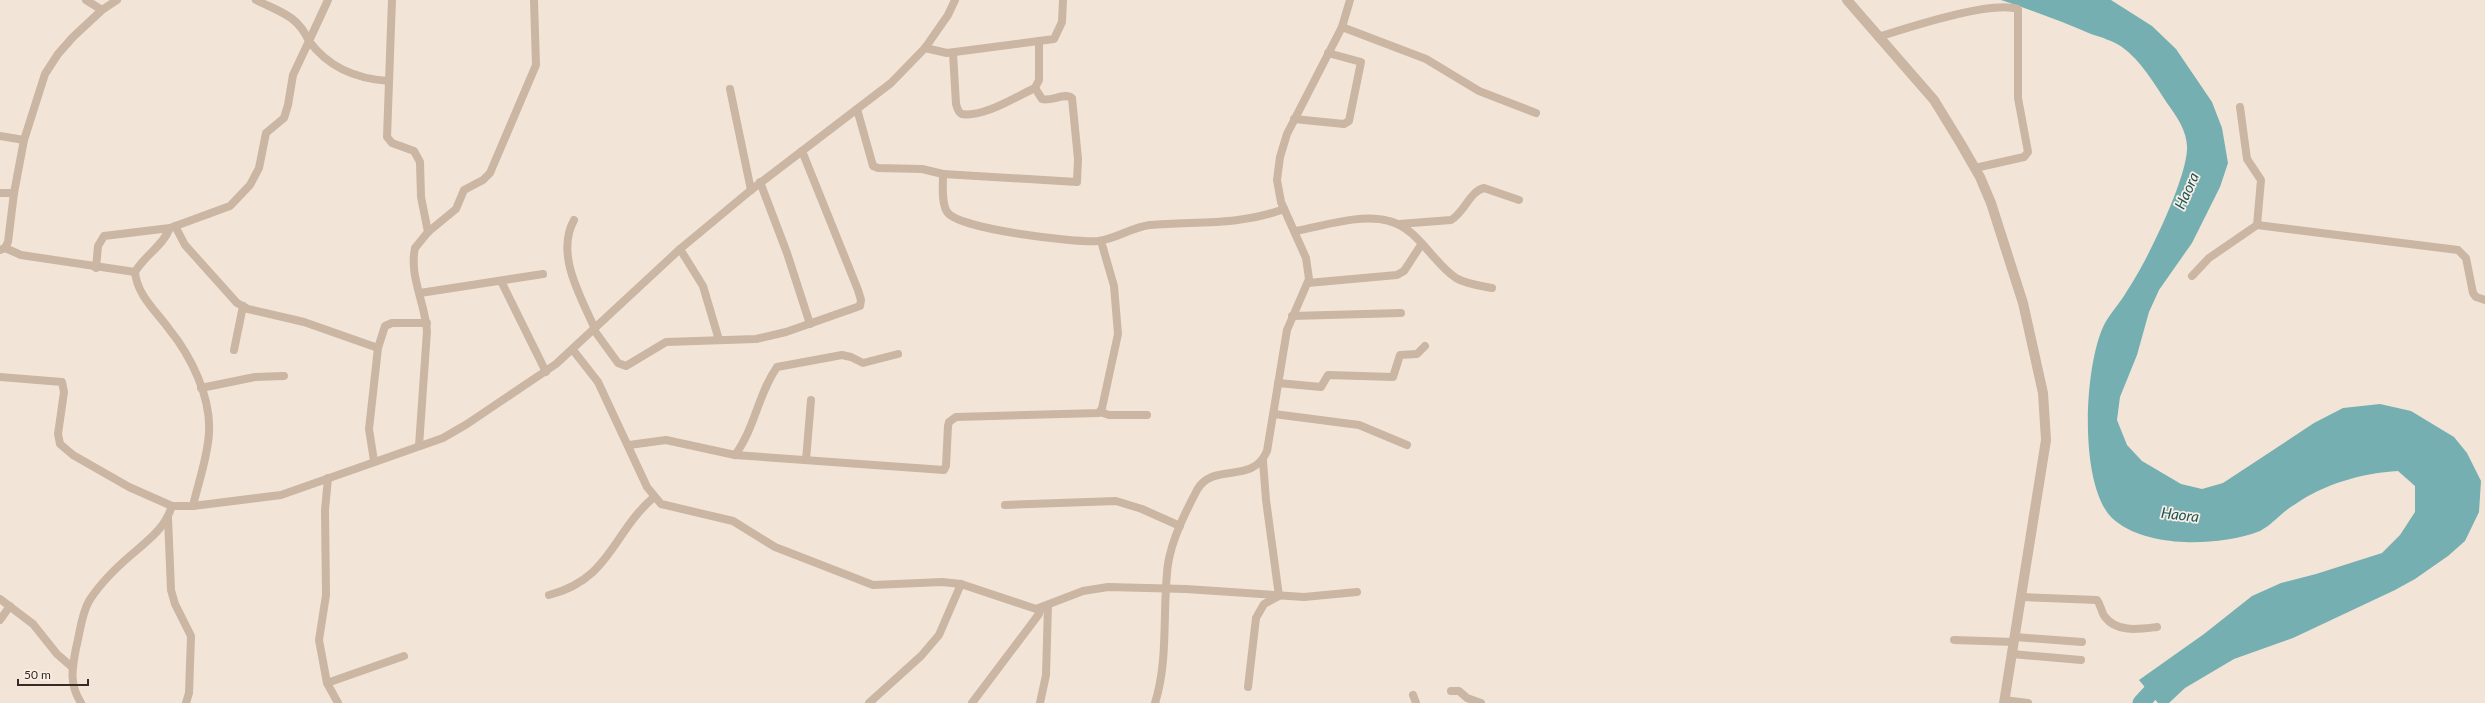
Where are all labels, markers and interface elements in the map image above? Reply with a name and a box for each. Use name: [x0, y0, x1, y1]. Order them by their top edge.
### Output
water label: Haora: [2170, 169, 2202, 212]
water label: Haora: [2160, 503, 2201, 525]
scale bar: [18, 661, 88, 687]
text: 50 m: [24, 667, 51, 682]

